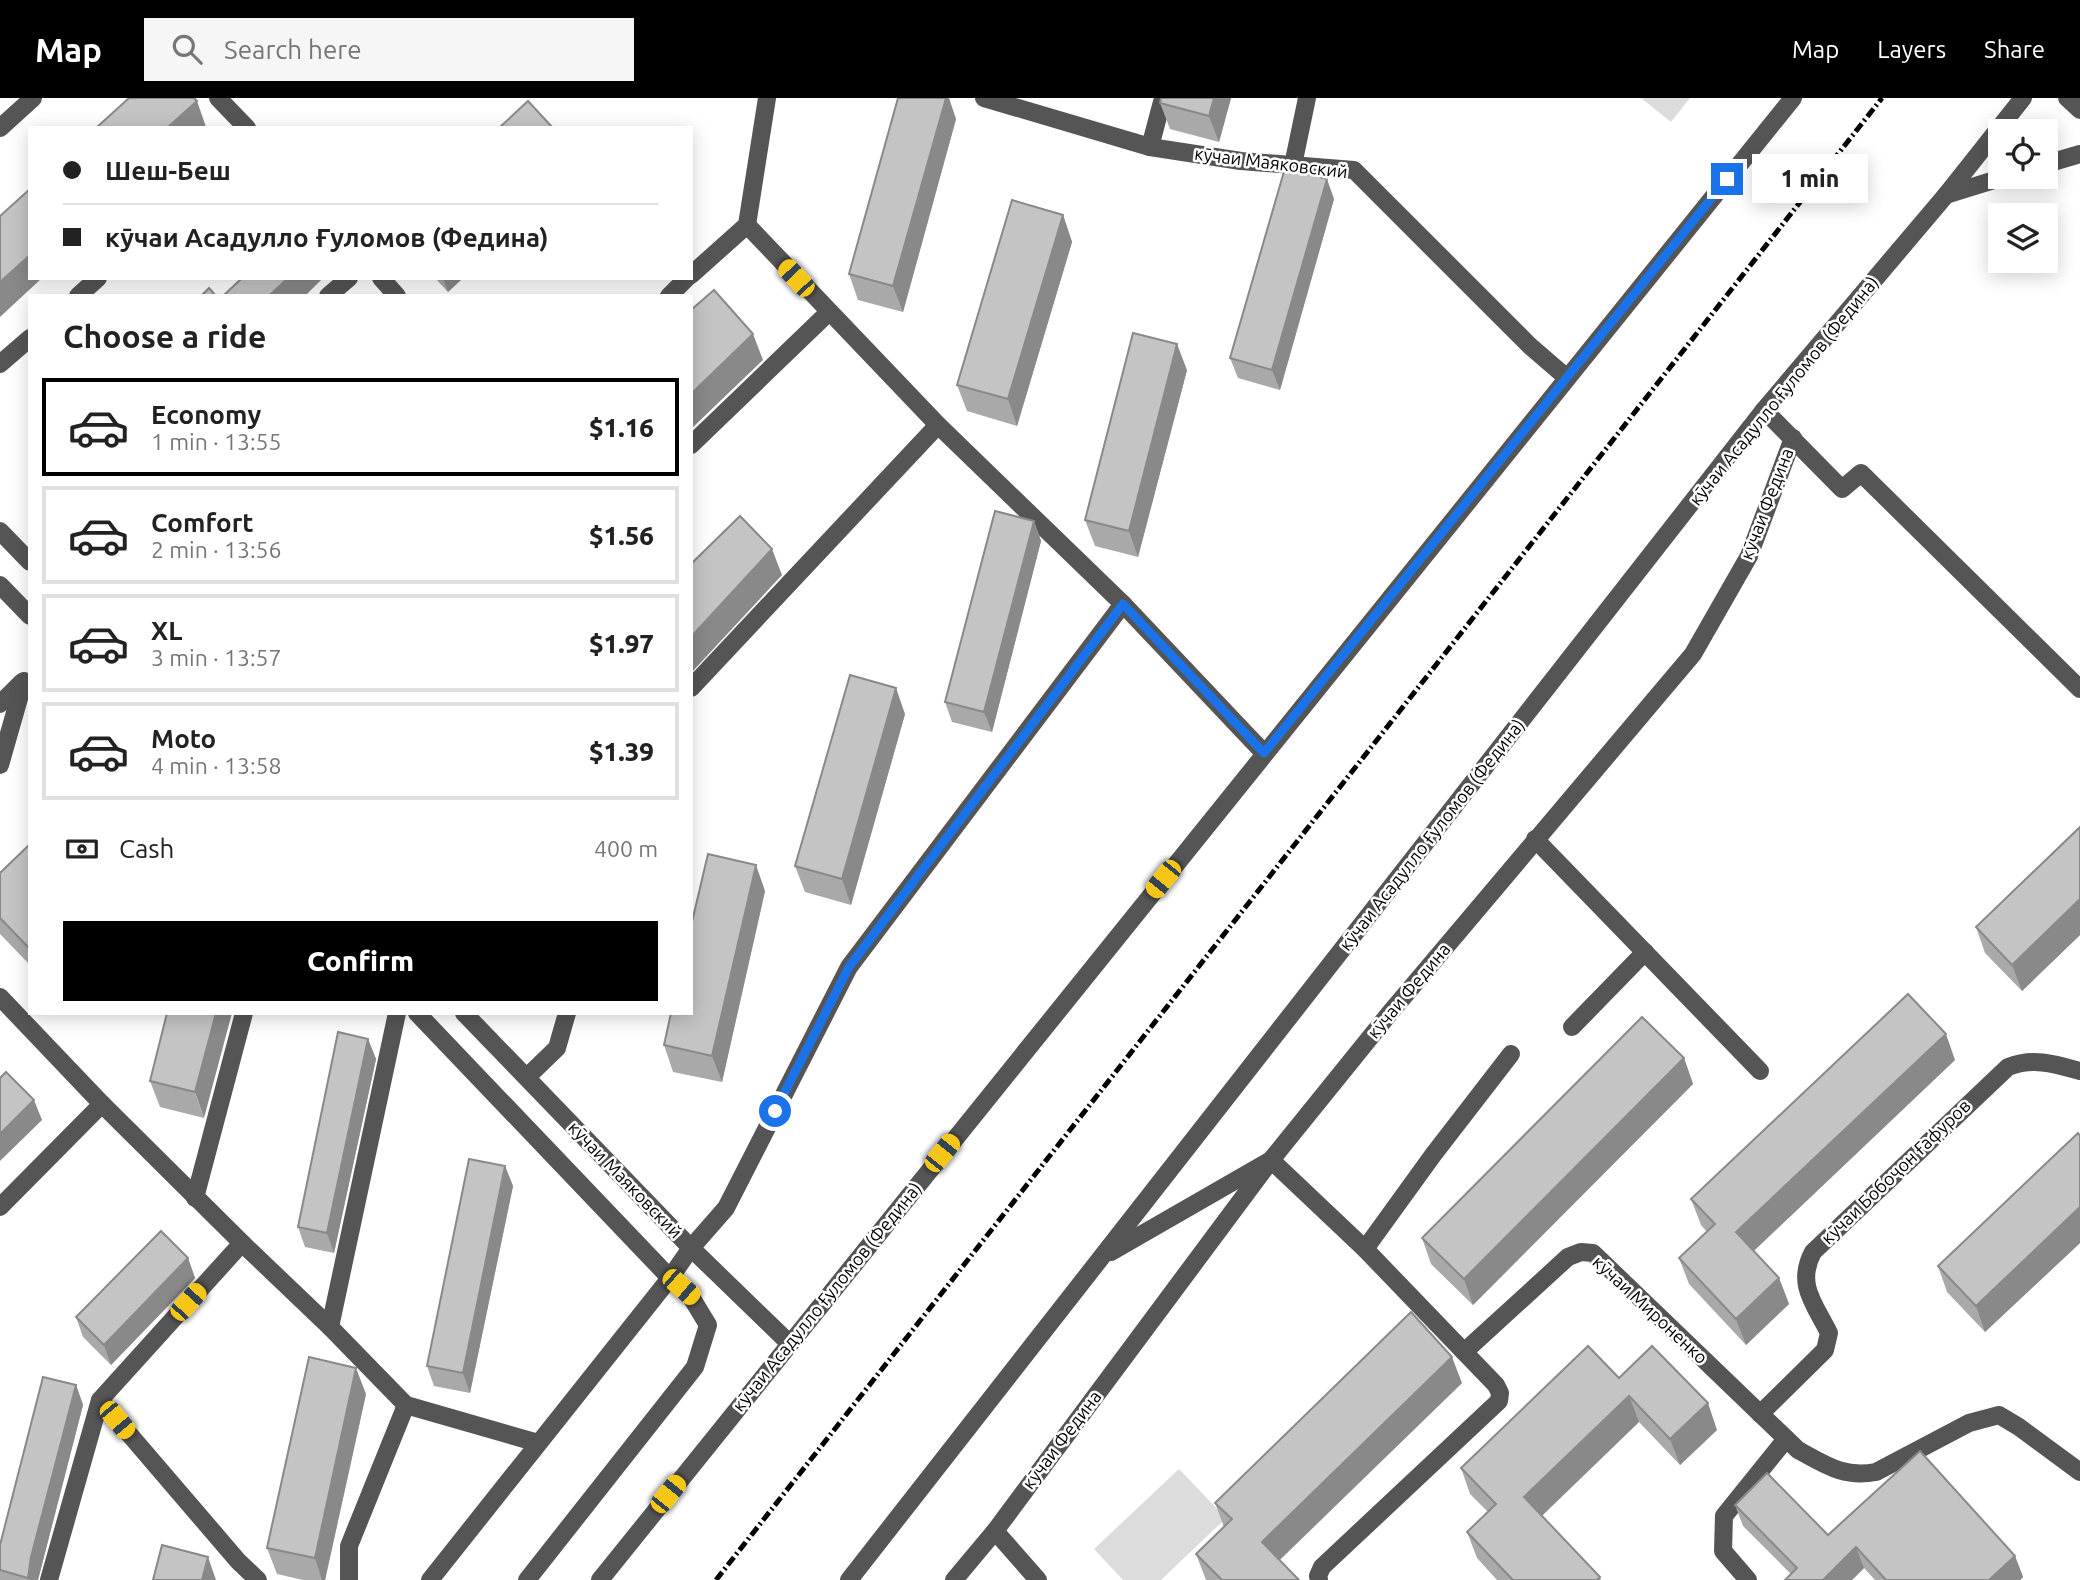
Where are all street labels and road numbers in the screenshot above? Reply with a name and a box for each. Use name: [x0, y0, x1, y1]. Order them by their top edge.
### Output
street label: кӯчаи Маяковский: [1193, 143, 1349, 181]
street label: кӯчаи Асадулло Ғуломов (Федина): [1685, 272, 1883, 509]
street label: кӯчаи Федина: [1736, 445, 1797, 562]
street label: кӯчаи Асадулло Ғуломов (Федина): [1335, 715, 1529, 955]
street label: кӯчаи Федина: [1363, 939, 1454, 1042]
street label: кӯчаи Бобоҷон Ғафуров: [1817, 1095, 1974, 1248]
street label: кӯчаи Маяковский: [565, 1117, 687, 1242]
street label: кӯчаи Асадулло Ғуломов (Федина): [728, 1178, 926, 1415]
street label: кӯчаи Мироненко: [1589, 1251, 1712, 1367]
street label: кӯчаи Федина: [1018, 1386, 1105, 1492]

